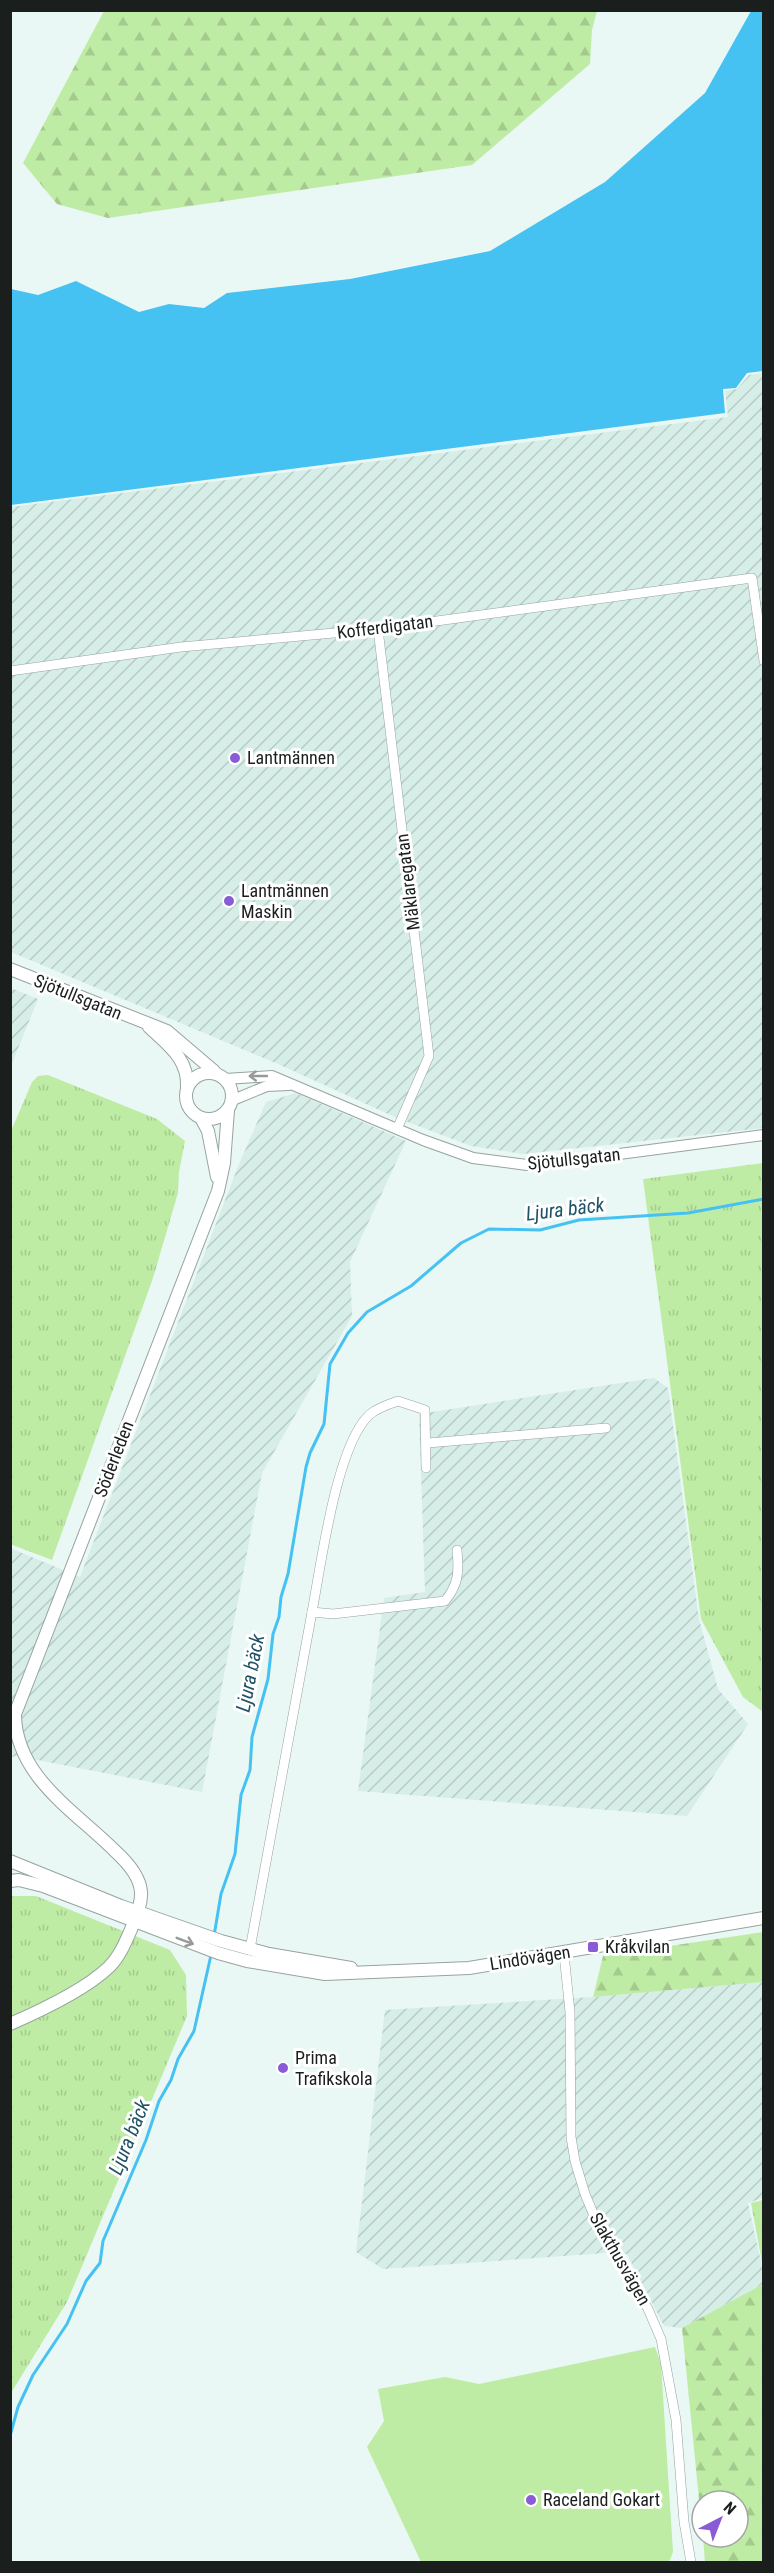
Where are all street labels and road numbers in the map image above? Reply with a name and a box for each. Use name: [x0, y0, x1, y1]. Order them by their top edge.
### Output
street label: Kofferdigatan: [336, 610, 434, 643]
street label: Mäklaregatan: [391, 833, 424, 931]
street label: Sjötullsgatan: [31, 969, 125, 1024]
street label: Sjötullsgatan: [527, 1143, 621, 1174]
street label: Söderleden: [89, 1418, 138, 1500]
street label: Lindövägen: [488, 1941, 572, 1974]
street label: Slakthusvägen: [585, 2209, 655, 2309]

